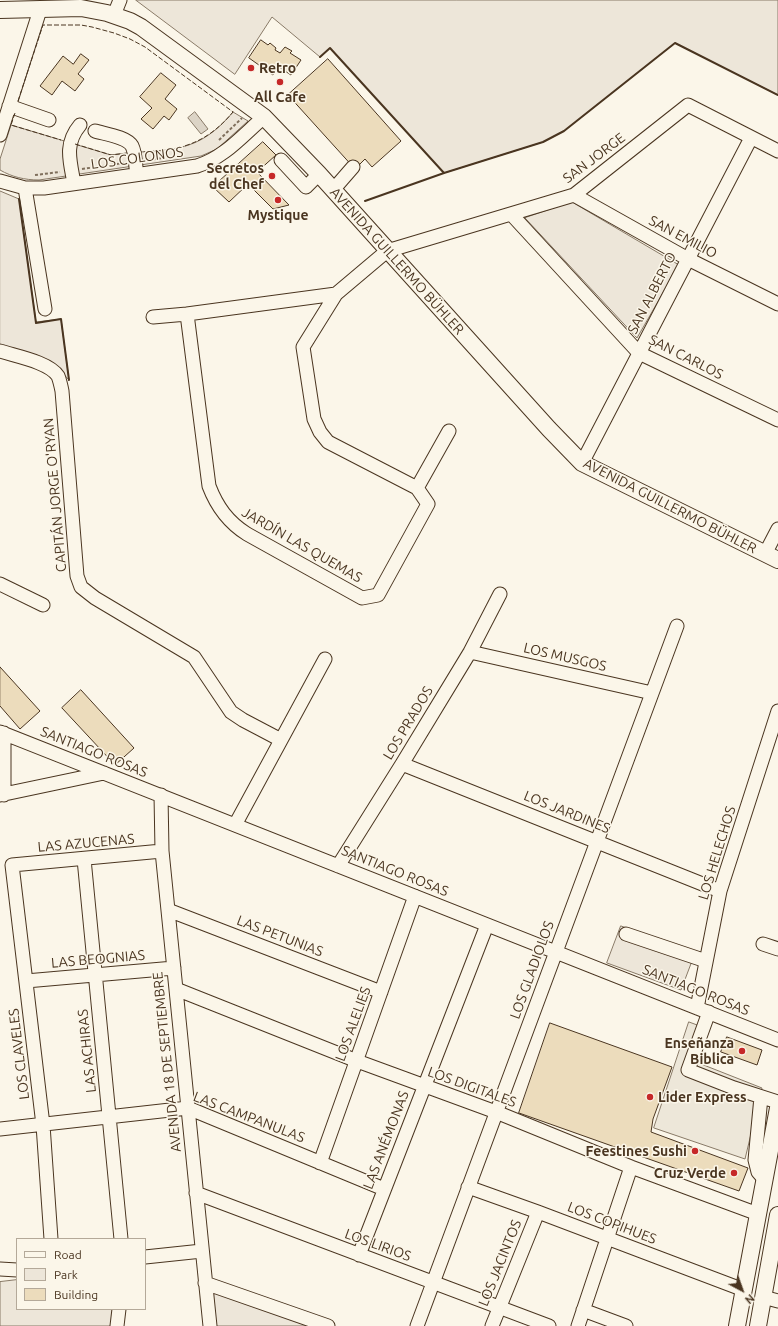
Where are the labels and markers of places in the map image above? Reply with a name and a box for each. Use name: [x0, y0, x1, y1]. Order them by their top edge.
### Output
place label: Retro: [259, 60, 296, 76]
marker: Retro: [246, 63, 256, 73]
marker: All Cafe: [275, 77, 285, 87]
place label: All Cafe: [254, 89, 306, 105]
place label: Secretos del Chef: [207, 160, 264, 192]
marker: Secretos del Chef: [267, 171, 277, 181]
marker: Mystique: [273, 195, 283, 205]
place label: Mystique: [247, 207, 309, 223]
place label: Enseñanza Biblica: [665, 1035, 734, 1068]
marker: Enseñanza Biblica: [737, 1046, 747, 1056]
place label: Lider Express: [658, 1089, 747, 1105]
marker: Lider Express: [645, 1092, 655, 1102]
place label: Feestines Sushi: [586, 1143, 687, 1159]
marker: Feestines Sushi: [690, 1146, 700, 1156]
place label: Cruz Verde: [654, 1165, 726, 1181]
marker: Cruz Verde: [729, 1168, 739, 1178]

